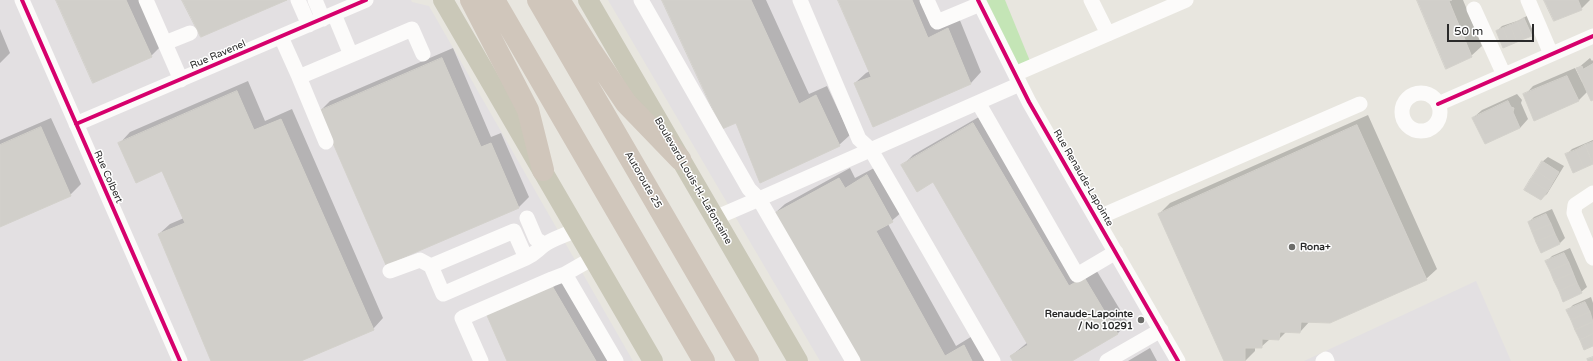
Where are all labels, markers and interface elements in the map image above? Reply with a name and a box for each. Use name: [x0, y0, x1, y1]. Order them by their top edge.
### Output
scale bar: [1449, 16, 1536, 42]
text: 50 m: [1454, 24, 1483, 38]
street label: Rue Ravenel: [188, 38, 248, 72]
street label: Boulevard Louis-H.-Lafontaine: [652, 115, 734, 247]
street label: Rue Renaude-Lapointe: [1050, 127, 1116, 229]
street label: Rue Colbert: [91, 149, 125, 205]
street label: Autoroute 25: [622, 149, 664, 211]
place label: Rona+: [1300, 241, 1331, 253]
marker: Rona+: [1287, 242, 1297, 252]
place label: Renaude-Lapointe / No 10291: [1045, 308, 1133, 332]
marker: Renaude-Lapointe / No 10291: [1136, 315, 1146, 325]

